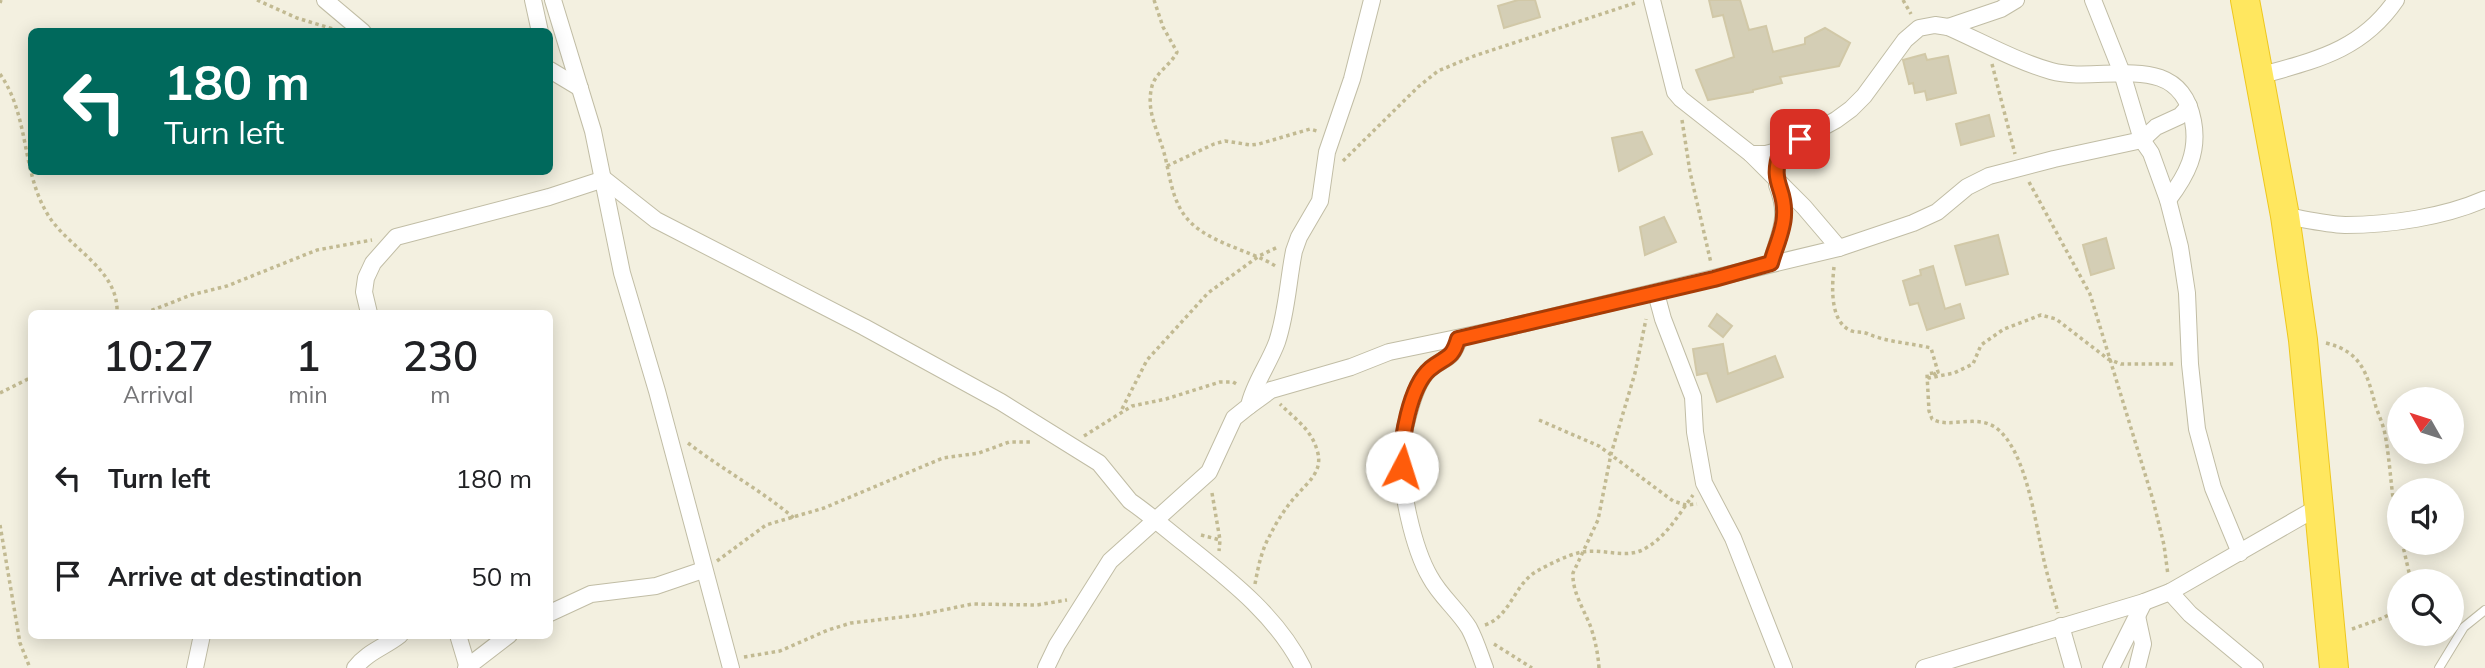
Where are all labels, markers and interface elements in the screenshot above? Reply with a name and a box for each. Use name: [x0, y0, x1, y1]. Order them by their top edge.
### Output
text: 180 m: [164, 51, 310, 112]
icon: left: [49, 56, 140, 147]
pin: [1770, 109, 1830, 169]
text: Turn left: [164, 112, 284, 152]
icon: arrive: [1781, 120, 1819, 158]
text: 10:27: [103, 329, 214, 382]
text: 1: [295, 329, 321, 382]
text: 230: [403, 329, 478, 382]
text: Arrival: [123, 380, 193, 409]
text: min: [288, 380, 328, 409]
text: m: [430, 380, 450, 409]
north arrow: [2387, 387, 2464, 464]
map controls: [2387, 387, 2464, 646]
position arrow: [1365, 430, 1439, 504]
icon: left: [49, 459, 87, 497]
text: Turn left: [108, 462, 210, 495]
text: 180 m: [456, 462, 532, 495]
button: sound: [2387, 478, 2464, 555]
icon: arrive: [49, 557, 87, 595]
text: Arrive at destination: [108, 560, 363, 593]
text: 50 m: [471, 560, 532, 593]
button: search: [2387, 569, 2464, 646]

